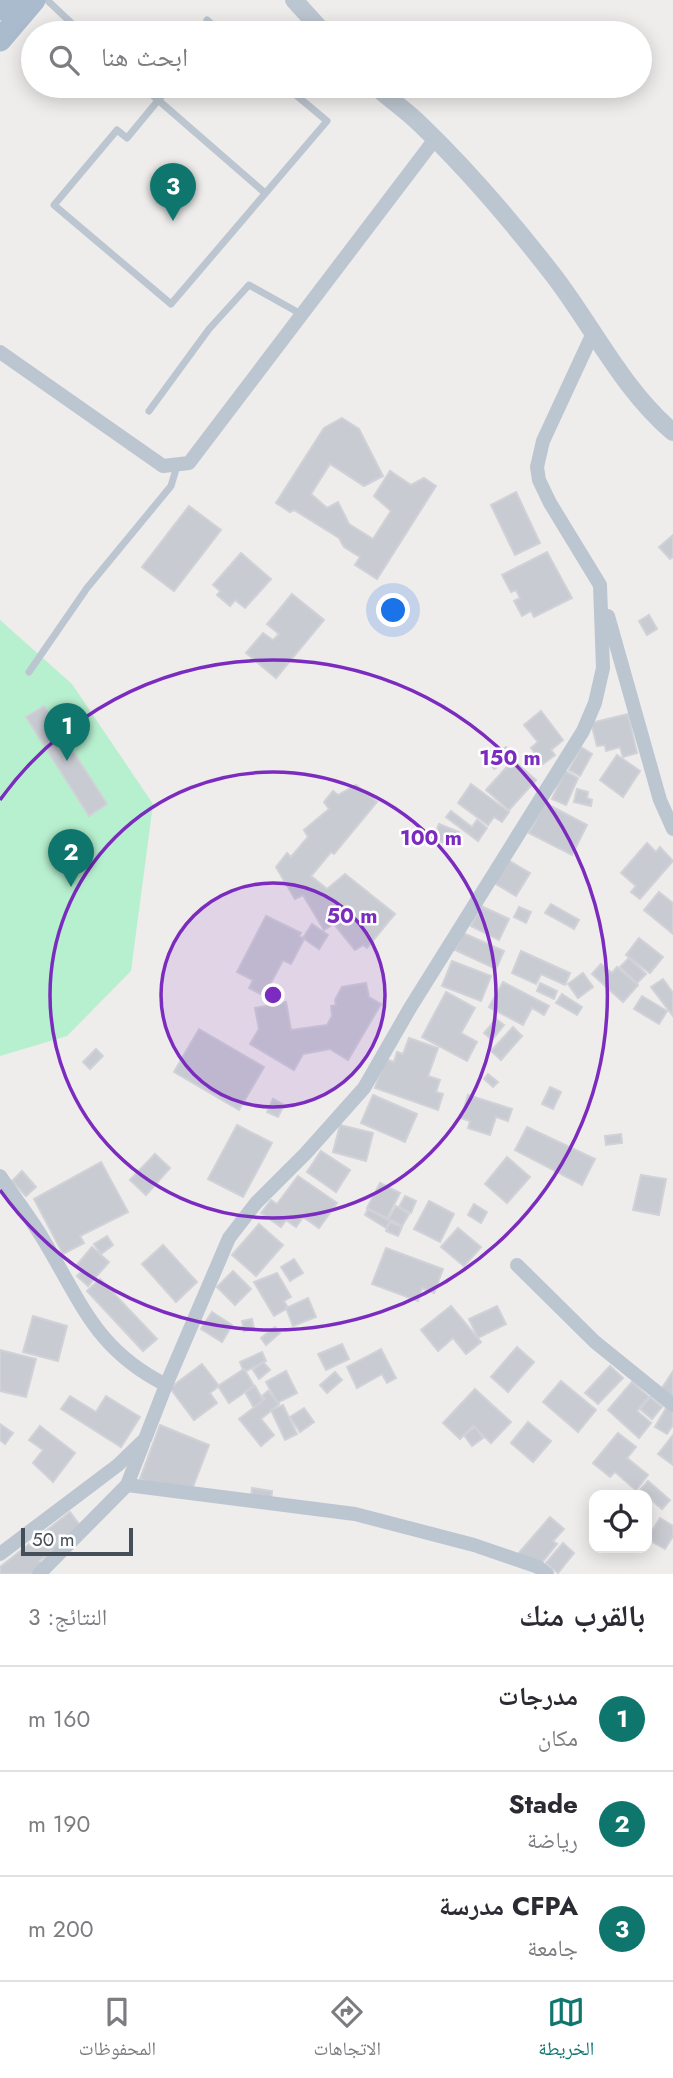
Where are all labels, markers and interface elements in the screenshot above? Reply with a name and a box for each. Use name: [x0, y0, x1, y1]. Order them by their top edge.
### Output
search box: [21, 21, 652, 98]
text: ابحث هنا: [101, 38, 188, 76]
icon: search: [45, 41, 83, 79]
pin: 3: [150, 163, 196, 221]
your location: [376, 593, 410, 627]
pin: 1: [44, 703, 90, 761]
text: 150 m: [479, 743, 541, 773]
text: 100 m: [400, 823, 462, 853]
pin: 2: [48, 829, 94, 887]
text: 50 m: [327, 901, 377, 931]
centre of rings: [261, 983, 285, 1007]
map controls: [589, 1490, 652, 1553]
button: locate: [589, 1490, 652, 1553]
scale bar: [21, 1525, 133, 1557]
text: 50 m: [32, 1526, 75, 1553]
text: بالقرب منك: [519, 1594, 645, 1637]
text: النتائج: 3: [28, 1600, 107, 1634]
text: مدرجات: [498, 1677, 578, 1715]
text: 160 m: [28, 1702, 90, 1736]
text: 1: [616, 1702, 628, 1736]
text: مكان: [538, 1721, 578, 1755]
text: Stade: [509, 1785, 578, 1823]
text: 190 m: [28, 1807, 90, 1841]
text: 2: [614, 1807, 630, 1841]
text: رياضة: [527, 1823, 578, 1857]
text: CFPA مدرسة: [439, 1887, 578, 1925]
text: 200 m: [28, 1912, 94, 1946]
text: 3: [615, 1912, 629, 1946]
text: جامعة: [527, 1931, 578, 1965]
tab: المحفوظات: [79, 1993, 156, 2067]
tab: الاتجاهات: [313, 1993, 381, 2067]
tab: الخريطة: [538, 1993, 594, 2067]

